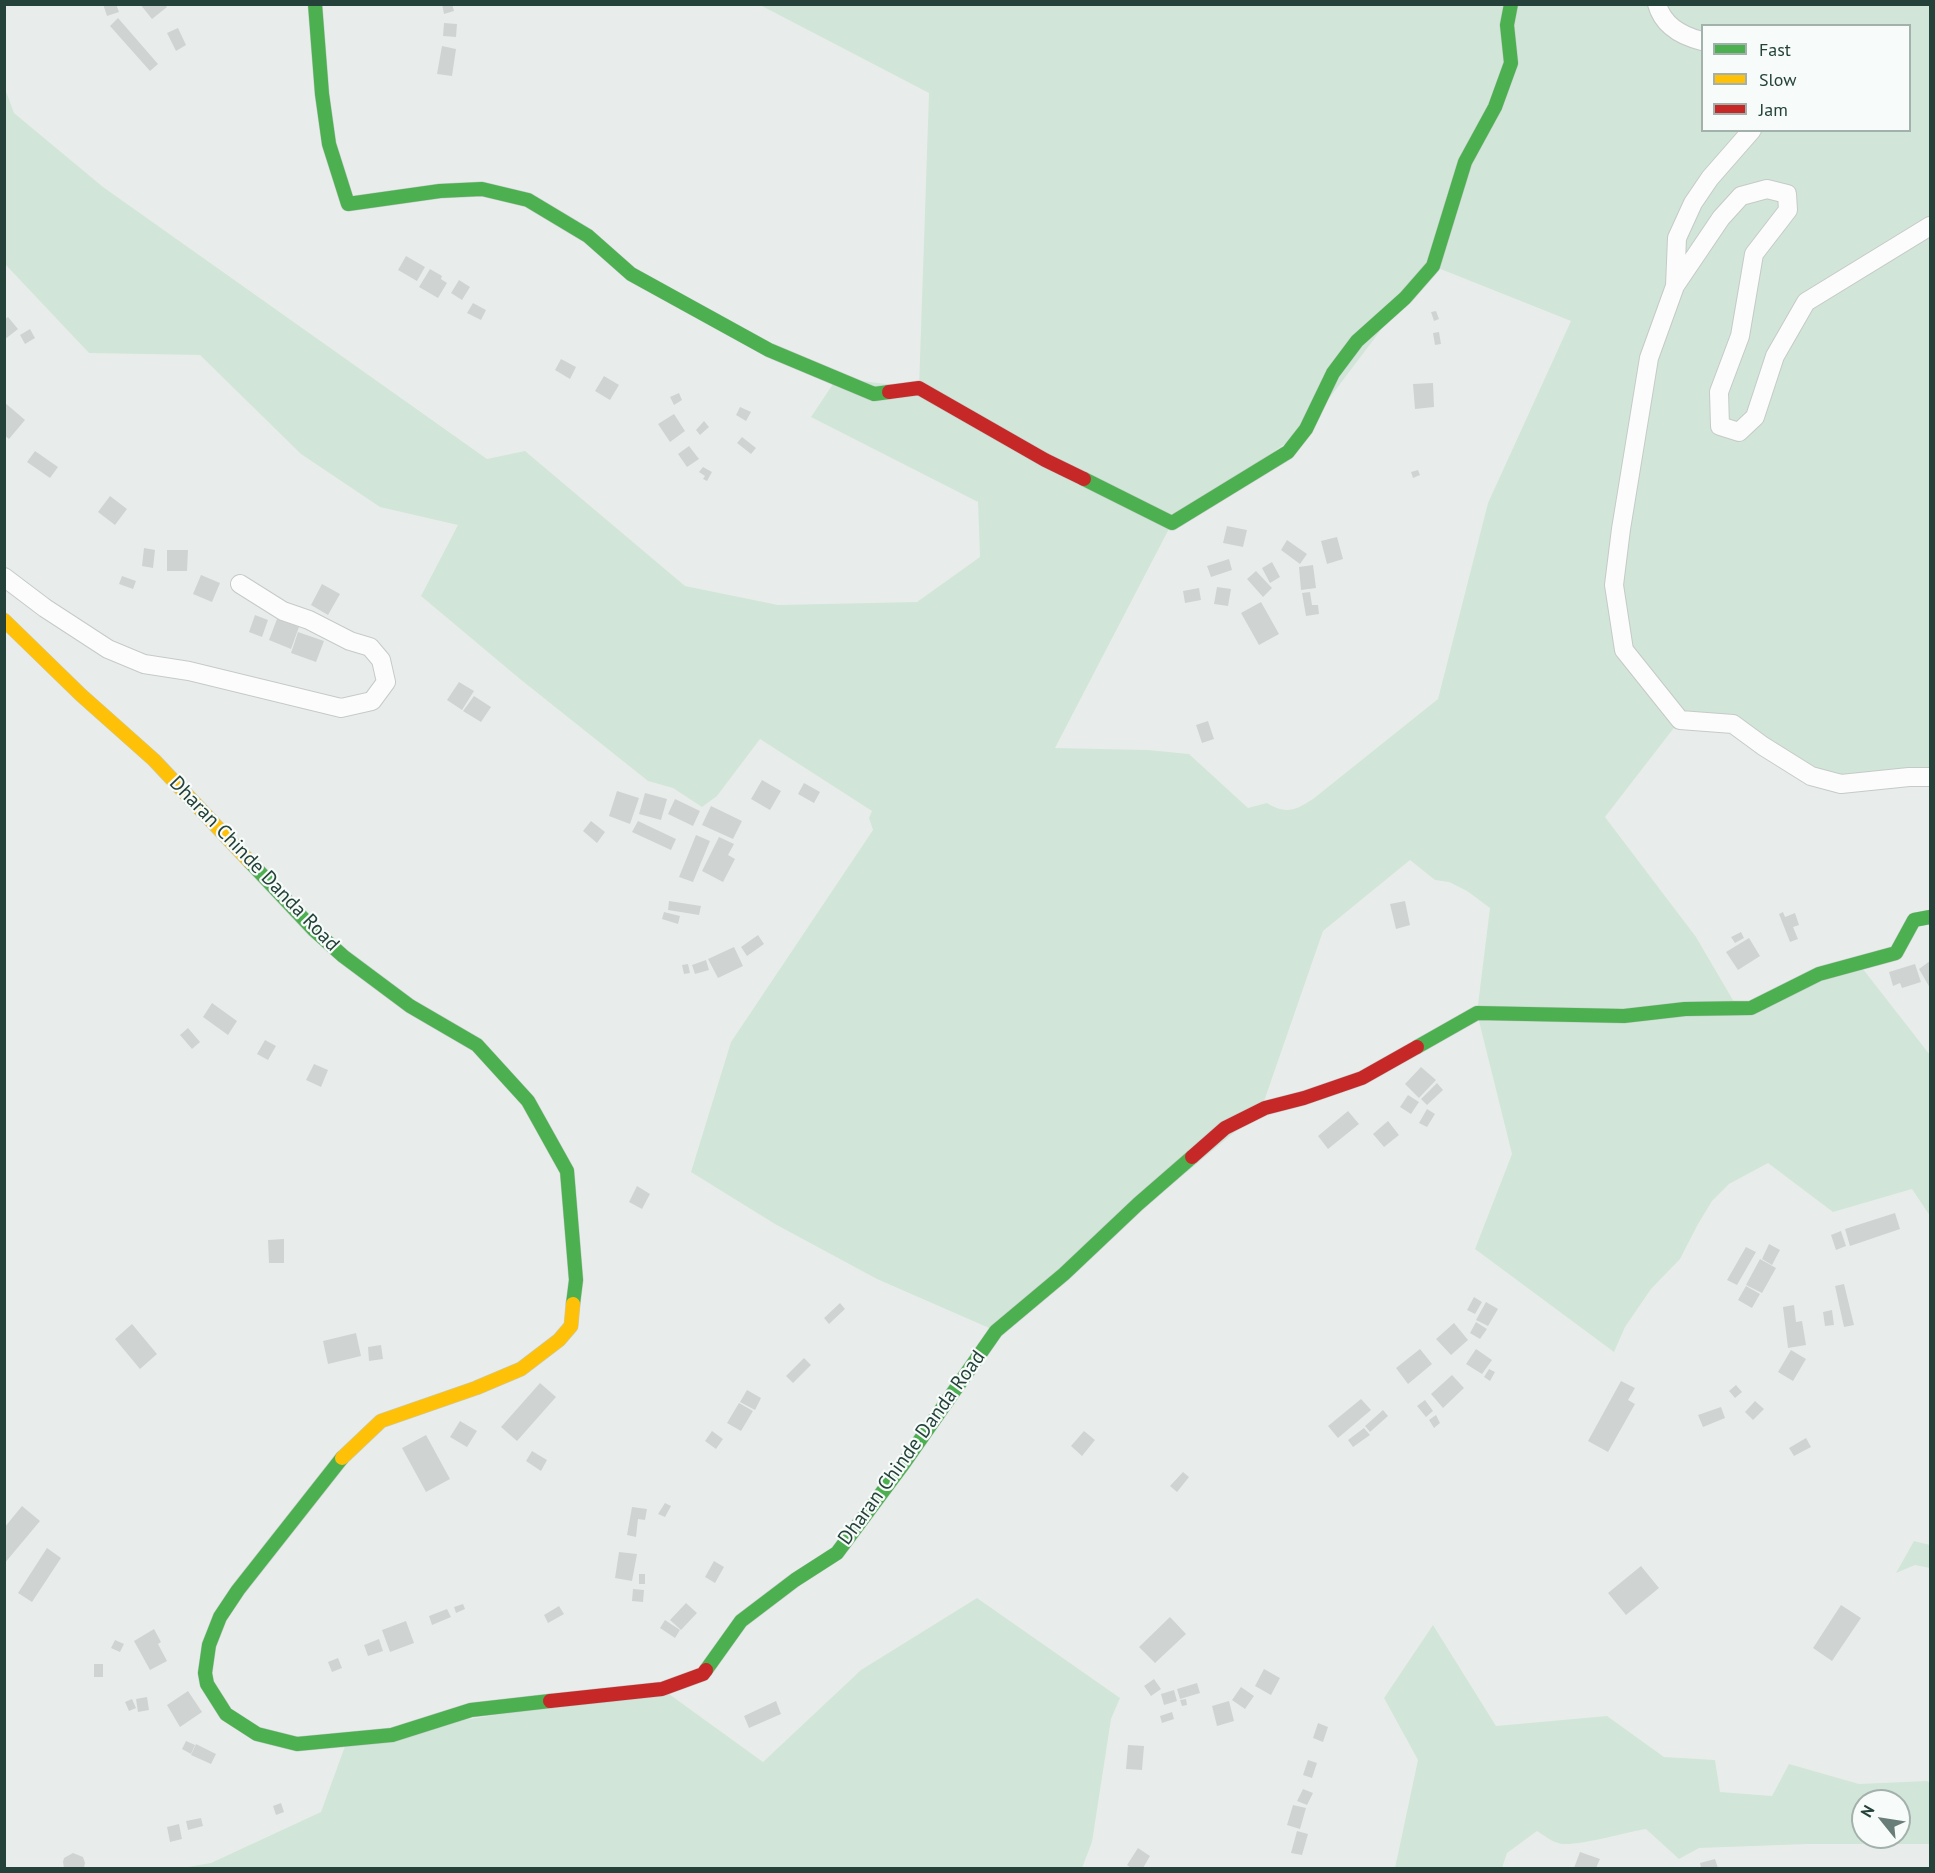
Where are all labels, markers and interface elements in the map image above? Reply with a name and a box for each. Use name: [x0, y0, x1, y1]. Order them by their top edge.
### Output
legend: [1701, 24, 1911, 132]
text: Fast: [1759, 38, 1791, 61]
text: Slow: [1759, 68, 1797, 91]
text: Jam: [1759, 98, 1788, 121]
street label: Dharan Chinde Danda Road: [164, 771, 344, 957]
street label: Dharan Chinde Danda Road: [833, 1346, 991, 1550]
north arrow: [1851, 1789, 1911, 1849]
text: N: [1856, 1801, 1878, 1821]

